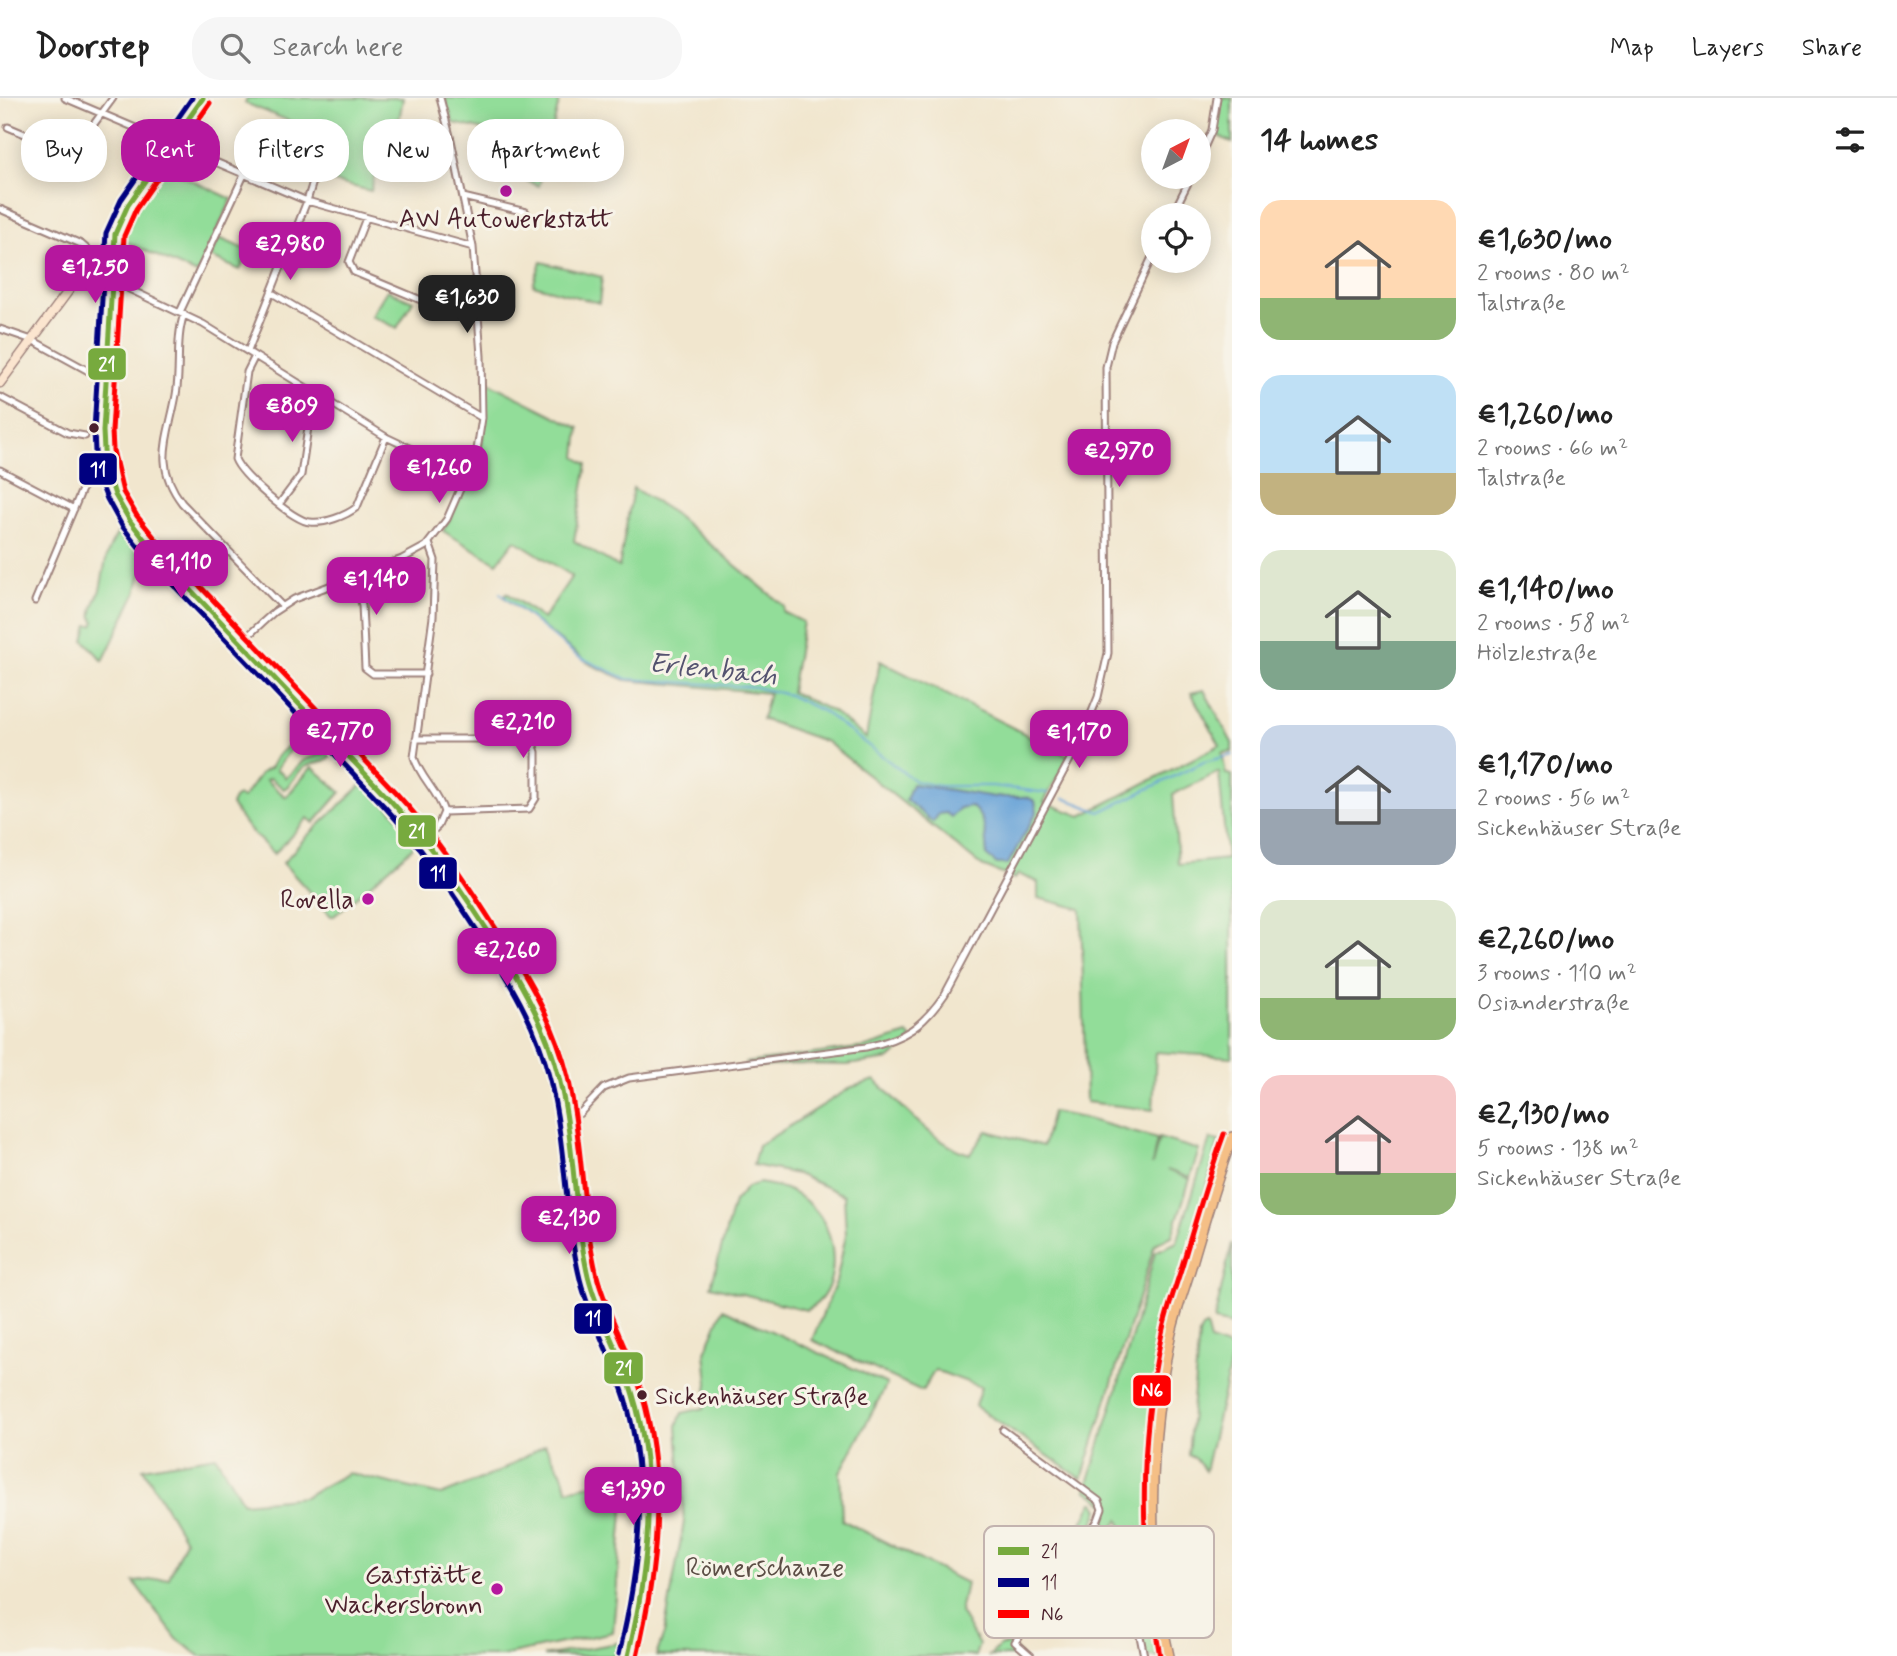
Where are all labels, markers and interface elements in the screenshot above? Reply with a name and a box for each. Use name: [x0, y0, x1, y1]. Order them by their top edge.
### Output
search box: [192, 17, 682, 80]
text: Doorstep: [35, 26, 150, 70]
icon: search: [216, 29, 254, 67]
text: Search here: [272, 31, 403, 65]
text: Map: [1610, 33, 1654, 64]
text: Layers: [1692, 33, 1764, 64]
text: Share: [1802, 33, 1862, 64]
chip: Buy: [21, 119, 107, 182]
chip: Rent: [121, 119, 220, 182]
chip: Filters: [234, 119, 349, 182]
chip: New: [363, 119, 453, 182]
chip: Apartment: [467, 119, 624, 182]
north arrow: [1141, 119, 1211, 189]
map controls: [1141, 119, 1211, 273]
text: 14 homes: [1260, 121, 1378, 160]
icon: filters: [1831, 121, 1869, 159]
marker: AW Autowerkstatt: [498, 183, 514, 199]
place label: AW Autowerkstatt: [399, 203, 613, 237]
button: locate: [1141, 203, 1211, 273]
text: €1,630/mo: [1477, 220, 1612, 259]
pin: €2,980: [233, 222, 347, 282]
icon: home: [1316, 228, 1400, 312]
text: €2,980: [255, 230, 325, 260]
pin: €1,250: [38, 246, 152, 305]
text: €1,250: [61, 253, 129, 283]
text: 2 rooms · 80 m²: [1477, 259, 1630, 289]
pin: €1,630: [410, 275, 524, 335]
text: €1,630: [434, 283, 500, 313]
text: Talstraße: [1477, 289, 1566, 319]
line badge: 21: [87, 347, 127, 381]
text: 21: [98, 353, 116, 378]
pin: €809: [251, 384, 333, 444]
text: €809: [265, 392, 319, 422]
text: €1,260/mo: [1477, 395, 1613, 434]
icon: home: [1316, 403, 1400, 487]
unlabelled marker: [87, 421, 101, 435]
pin: €2,970: [1062, 430, 1176, 489]
text: 2 rooms · 66 m²: [1477, 434, 1628, 464]
text: €2,970: [1084, 437, 1154, 467]
pin: €1,260: [382, 446, 496, 505]
line badge: 11: [78, 452, 118, 486]
text: €1,260: [406, 453, 472, 483]
text: 11: [90, 458, 106, 483]
text: Talstraße: [1477, 464, 1566, 494]
pin: €1,110: [124, 540, 238, 600]
text: €1,110: [150, 548, 212, 578]
pin: €1,140: [319, 558, 433, 617]
text: €1,140: [343, 565, 409, 595]
text: €1,140/mo: [1477, 570, 1614, 609]
icon: home: [1316, 578, 1400, 662]
text: 2 rooms · 58 m²: [1477, 609, 1630, 639]
text: Hölzlestraße: [1477, 639, 1597, 669]
water label: Erlenbach: [647, 645, 779, 696]
pin: €2,210: [466, 700, 580, 760]
text: €2,210: [490, 708, 556, 738]
pin: €2,770: [283, 710, 397, 769]
pin: €1,170: [1022, 710, 1136, 770]
text: €2,770: [306, 717, 374, 747]
text: €1,170: [1046, 718, 1112, 748]
text: €1,170/mo: [1477, 745, 1613, 784]
icon: home: [1316, 753, 1400, 837]
text: 2 rooms · 56 m²: [1477, 784, 1630, 814]
line badge: 21: [397, 814, 437, 848]
text: Sickenhäuser Straße: [1477, 814, 1681, 844]
text: 21: [408, 820, 426, 845]
line badge: 11: [418, 856, 458, 890]
text: 11: [430, 862, 446, 887]
place label: Rovella: [280, 884, 354, 918]
marker: Rovella: [360, 891, 376, 907]
text: €2,260/mo: [1477, 920, 1614, 959]
pin: €2,260: [450, 928, 564, 988]
icon: home: [1316, 928, 1400, 1012]
text: €2,260: [473, 936, 541, 966]
text: 3 rooms · 110 m²: [1477, 959, 1637, 989]
text: Osianderstraße: [1477, 989, 1630, 1019]
text: €2,130/mo: [1477, 1095, 1610, 1134]
icon: home: [1316, 1103, 1400, 1187]
text: 5 rooms · 138 m²: [1477, 1134, 1639, 1164]
text: Sickenhäuser Straße: [1477, 1164, 1681, 1194]
pin: €2,130: [512, 1196, 626, 1256]
text: €2,130: [537, 1204, 601, 1234]
line badge: 11: [573, 1302, 613, 1335]
text: 11: [585, 1307, 601, 1332]
line badge: 21: [603, 1351, 644, 1385]
text: 21: [615, 1357, 633, 1382]
line badge: N6: [1132, 1374, 1172, 1407]
text: N6: [1141, 1379, 1163, 1404]
place label: Sickenhäuser Straße: [655, 1382, 868, 1413]
marker: Sickenhäuser Straße: [635, 1388, 649, 1402]
pin: €1,390: [576, 1468, 690, 1527]
text: €1,390: [600, 1475, 666, 1505]
legend: [984, 1526, 1214, 1638]
text: 21: [1041, 1540, 1058, 1565]
park label: Römerschanze: [686, 1552, 844, 1586]
place label: Gaststätte Wackersbronn: [324, 1559, 483, 1623]
text: 11: [1041, 1571, 1058, 1596]
marker: Gaststätte Wackersbronn: [489, 1581, 505, 1597]
text: N6: [1041, 1603, 1063, 1628]

